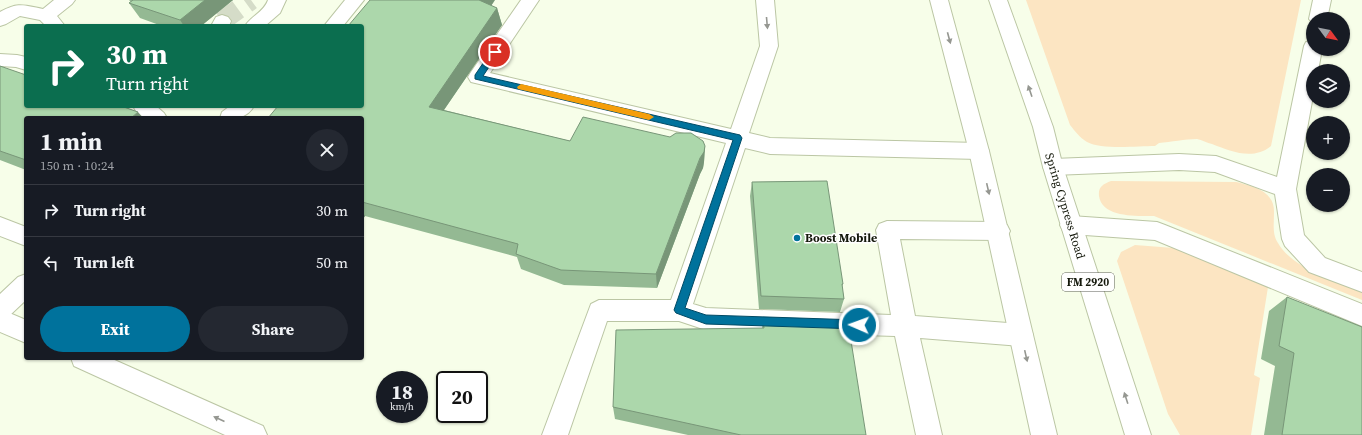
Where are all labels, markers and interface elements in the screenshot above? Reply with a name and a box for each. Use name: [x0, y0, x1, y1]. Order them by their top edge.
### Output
north arrow: [1306, 12, 1350, 56]
map controls: [1306, 12, 1350, 212]
one-way arrow: [763, 17, 770, 29]
one-way arrow: [946, 32, 952, 44]
text: 30 m: [106, 35, 168, 73]
pin: [478, 35, 512, 69]
icon: right: [40, 40, 92, 92]
icon: arrive: [484, 41, 506, 63]
button: layers: [1306, 64, 1350, 108]
text: Turn right: [106, 71, 188, 96]
one-way arrow: [1026, 84, 1032, 96]
button: +: [1306, 116, 1350, 160]
text: 1 min: [40, 125, 102, 158]
button: close: [306, 129, 348, 171]
street label: Spring Cypress Road: [1041, 151, 1089, 261]
text: 150 m · 10:24: [40, 157, 114, 174]
button: −: [1306, 168, 1350, 212]
one-way arrow: [986, 182, 992, 195]
icon: right: [40, 200, 62, 222]
text: Turn right: [74, 200, 146, 221]
text: 30 m: [316, 200, 348, 221]
place label: Boost Mobile: [805, 230, 877, 246]
marker: Boost Mobile: [792, 233, 802, 243]
icon: left: [40, 252, 62, 274]
text: Turn left: [74, 252, 134, 273]
text: 50 m: [316, 252, 348, 273]
road number: FM 2920: [1062, 273, 1114, 291]
position arrow: [838, 304, 880, 346]
button: Exit: [40, 306, 190, 352]
button: Share: [198, 306, 348, 352]
one-way arrow: [1024, 350, 1030, 362]
speed limit sign: 20: [436, 371, 488, 423]
text: 18: [391, 378, 413, 406]
one-way arrow: [1123, 392, 1129, 404]
text: km/h: [390, 400, 414, 413]
one-way arrow: [213, 416, 224, 422]

